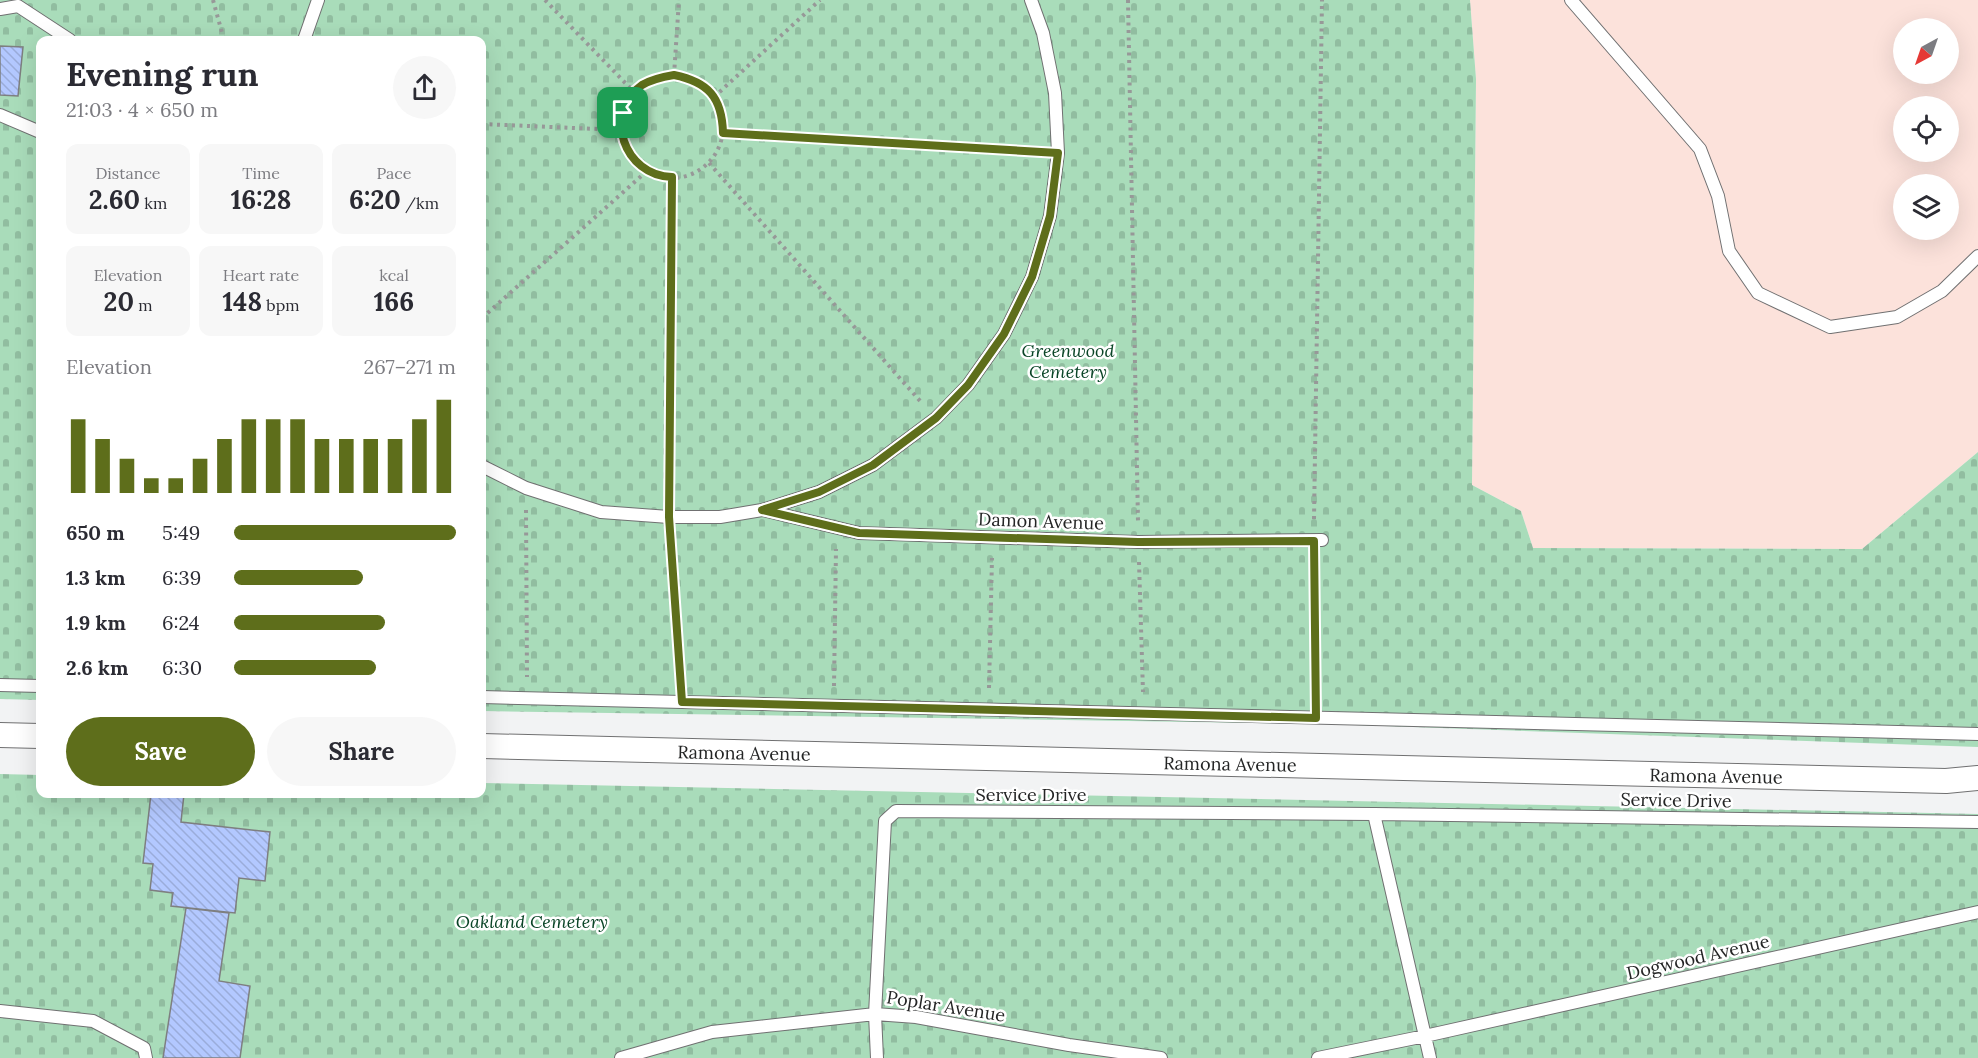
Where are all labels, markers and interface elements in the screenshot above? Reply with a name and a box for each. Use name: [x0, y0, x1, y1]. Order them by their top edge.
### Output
north arrow: [1893, 18, 1959, 84]
map controls: [1893, 18, 1959, 240]
text: Evening run: [66, 53, 258, 95]
button: share: [393, 56, 456, 119]
pin: [597, 87, 648, 138]
icon: arrive: [606, 96, 639, 129]
button: locate: [1893, 96, 1959, 162]
text: 21:03 · 4 × 650 m: [66, 97, 218, 122]
text: Distance: [95, 163, 161, 183]
text: Time: [242, 163, 280, 183]
text: Pace: [377, 163, 411, 183]
button: layers: [1893, 174, 1959, 240]
text: 2.60: [89, 183, 140, 216]
text: 16:28: [231, 183, 291, 216]
text: 6:20: [349, 183, 401, 216]
text: km: [140, 193, 167, 213]
text: /km: [401, 193, 439, 213]
text: Elevation: [94, 265, 162, 285]
text: Heart rate: [223, 265, 299, 285]
text: kcal: [379, 265, 409, 285]
text: 20: [104, 285, 134, 318]
text: 148: [222, 285, 262, 318]
text: 166: [374, 285, 414, 318]
text: m: [134, 295, 152, 315]
text: bpm: [262, 295, 300, 315]
park label: Greenwood Cemetery: [1022, 339, 1114, 383]
text: Elevation: [66, 354, 152, 379]
text: 267–271 m: [363, 354, 456, 379]
street label: Damon Avenue: [978, 507, 1105, 535]
text: 650 m: [66, 520, 125, 545]
text: 5:49: [162, 520, 200, 545]
text: 1.3 km: [66, 565, 126, 590]
text: 6:39: [162, 565, 201, 590]
text: 1.9 km: [66, 610, 126, 635]
text: 6:24: [162, 610, 200, 635]
text: 2.6 km: [66, 655, 128, 680]
text: 6:30: [162, 655, 202, 680]
button: Save: [66, 717, 255, 786]
button: Share: [267, 717, 456, 786]
street label: Ramona Avenue: [677, 740, 811, 766]
street label: Ramona Avenue: [1163, 751, 1297, 777]
street label: Ramona Avenue: [1649, 763, 1783, 789]
street label: Service Drive: [975, 783, 1087, 806]
street label: Service Drive: [1620, 788, 1732, 812]
park label: Oakland Cemetery: [456, 910, 608, 933]
street label: Dogwood Avenue: [1624, 929, 1772, 985]
street label: Poplar Avenue: [885, 985, 1007, 1027]

